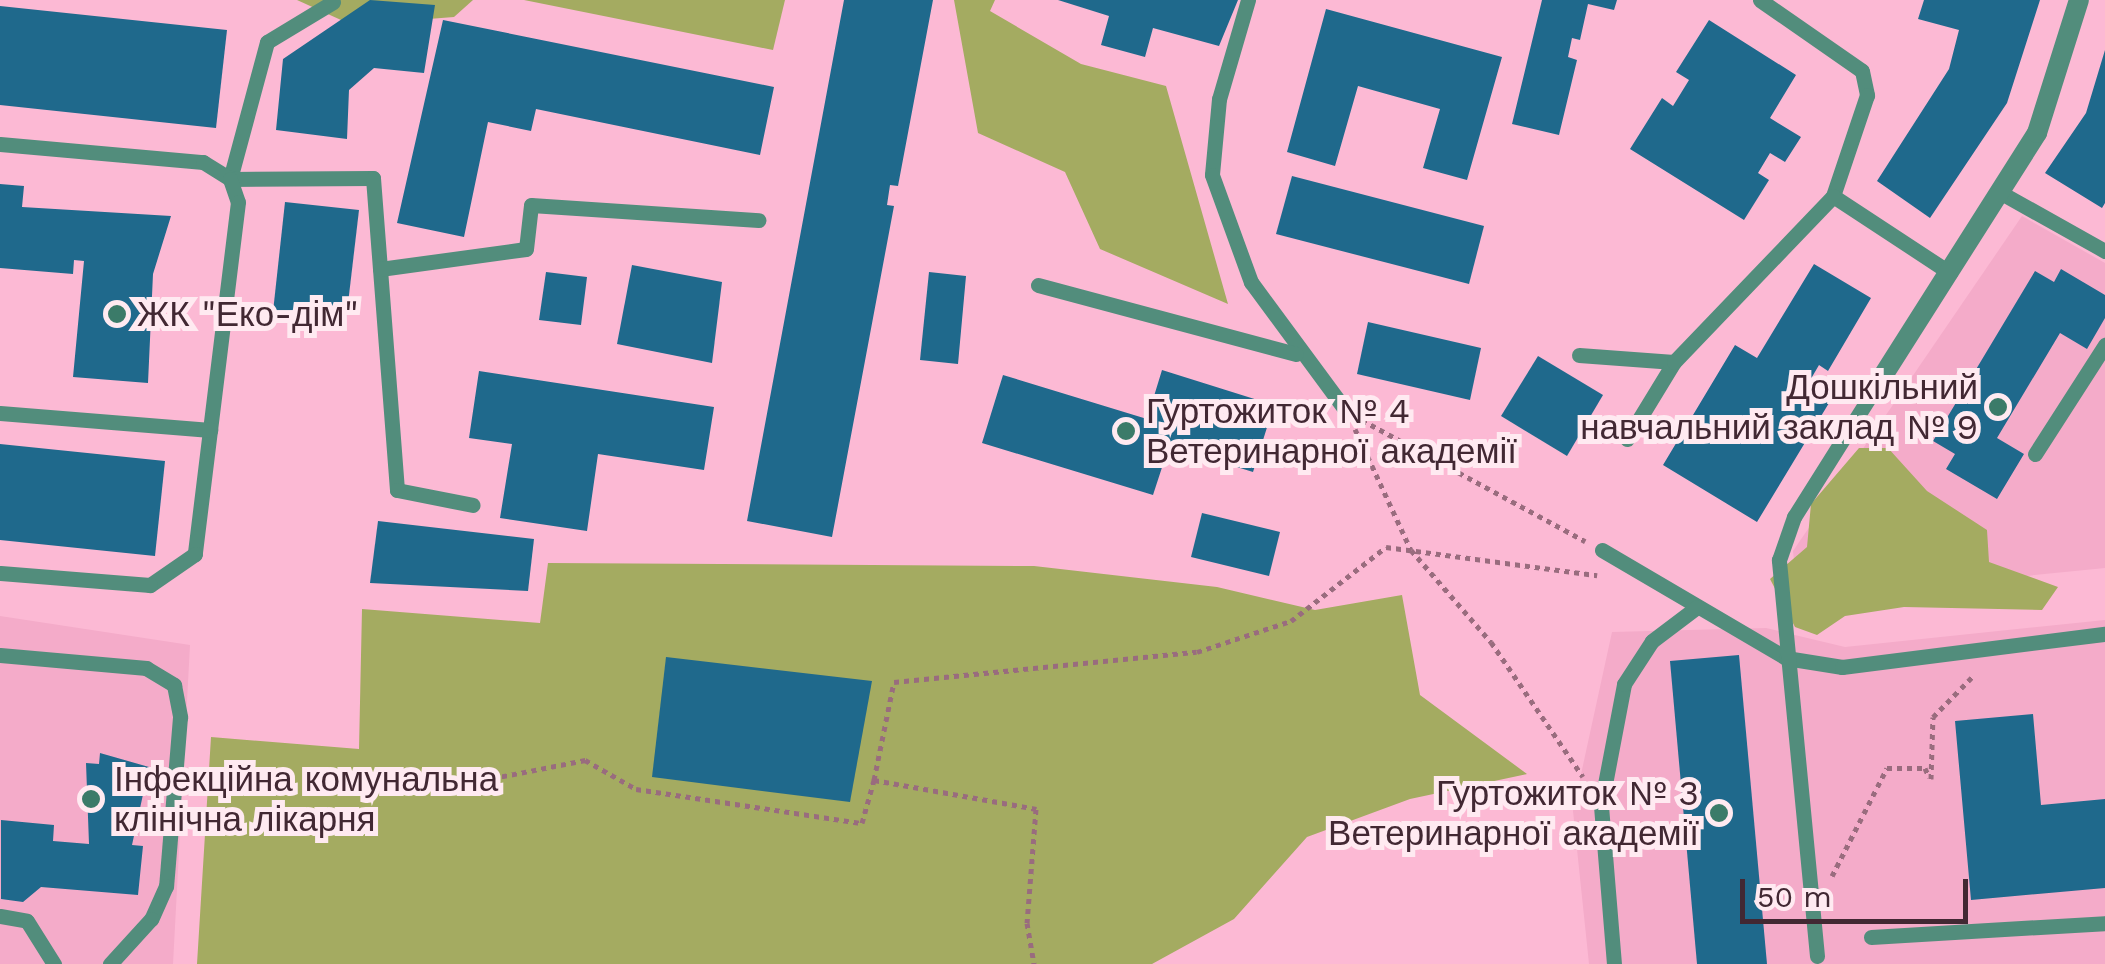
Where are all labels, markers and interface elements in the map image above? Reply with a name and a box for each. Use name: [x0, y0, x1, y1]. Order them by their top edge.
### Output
place label: ЖК "Еко-дім": [137, 293, 358, 335]
marker: ЖК "Еко-дім": [106, 303, 128, 325]
place label: Дошкільний навчальний заклад № 9: [1580, 366, 1978, 448]
place label: Гуртожиток № 4 Ветеринарної академії: [1146, 390, 1517, 472]
marker: Дошкільний навчальний заклад № 9: [1987, 396, 2009, 418]
marker: Гуртожиток № 4 Ветеринарної академії: [1115, 420, 1137, 442]
place label: Інфекційна комунальна клінічна лікарня: [114, 758, 498, 840]
place label: Гуртожиток № 3 Ветеринарної академії: [1328, 772, 1699, 854]
marker: Інфекційна комунальна клінічна лікарня: [78, 786, 104, 812]
marker: Гуртожиток № 3 Ветеринарної академії: [1708, 802, 1730, 824]
scale bar: [1745, 859, 1972, 921]
text: 50 m: [1757, 879, 1832, 914]

